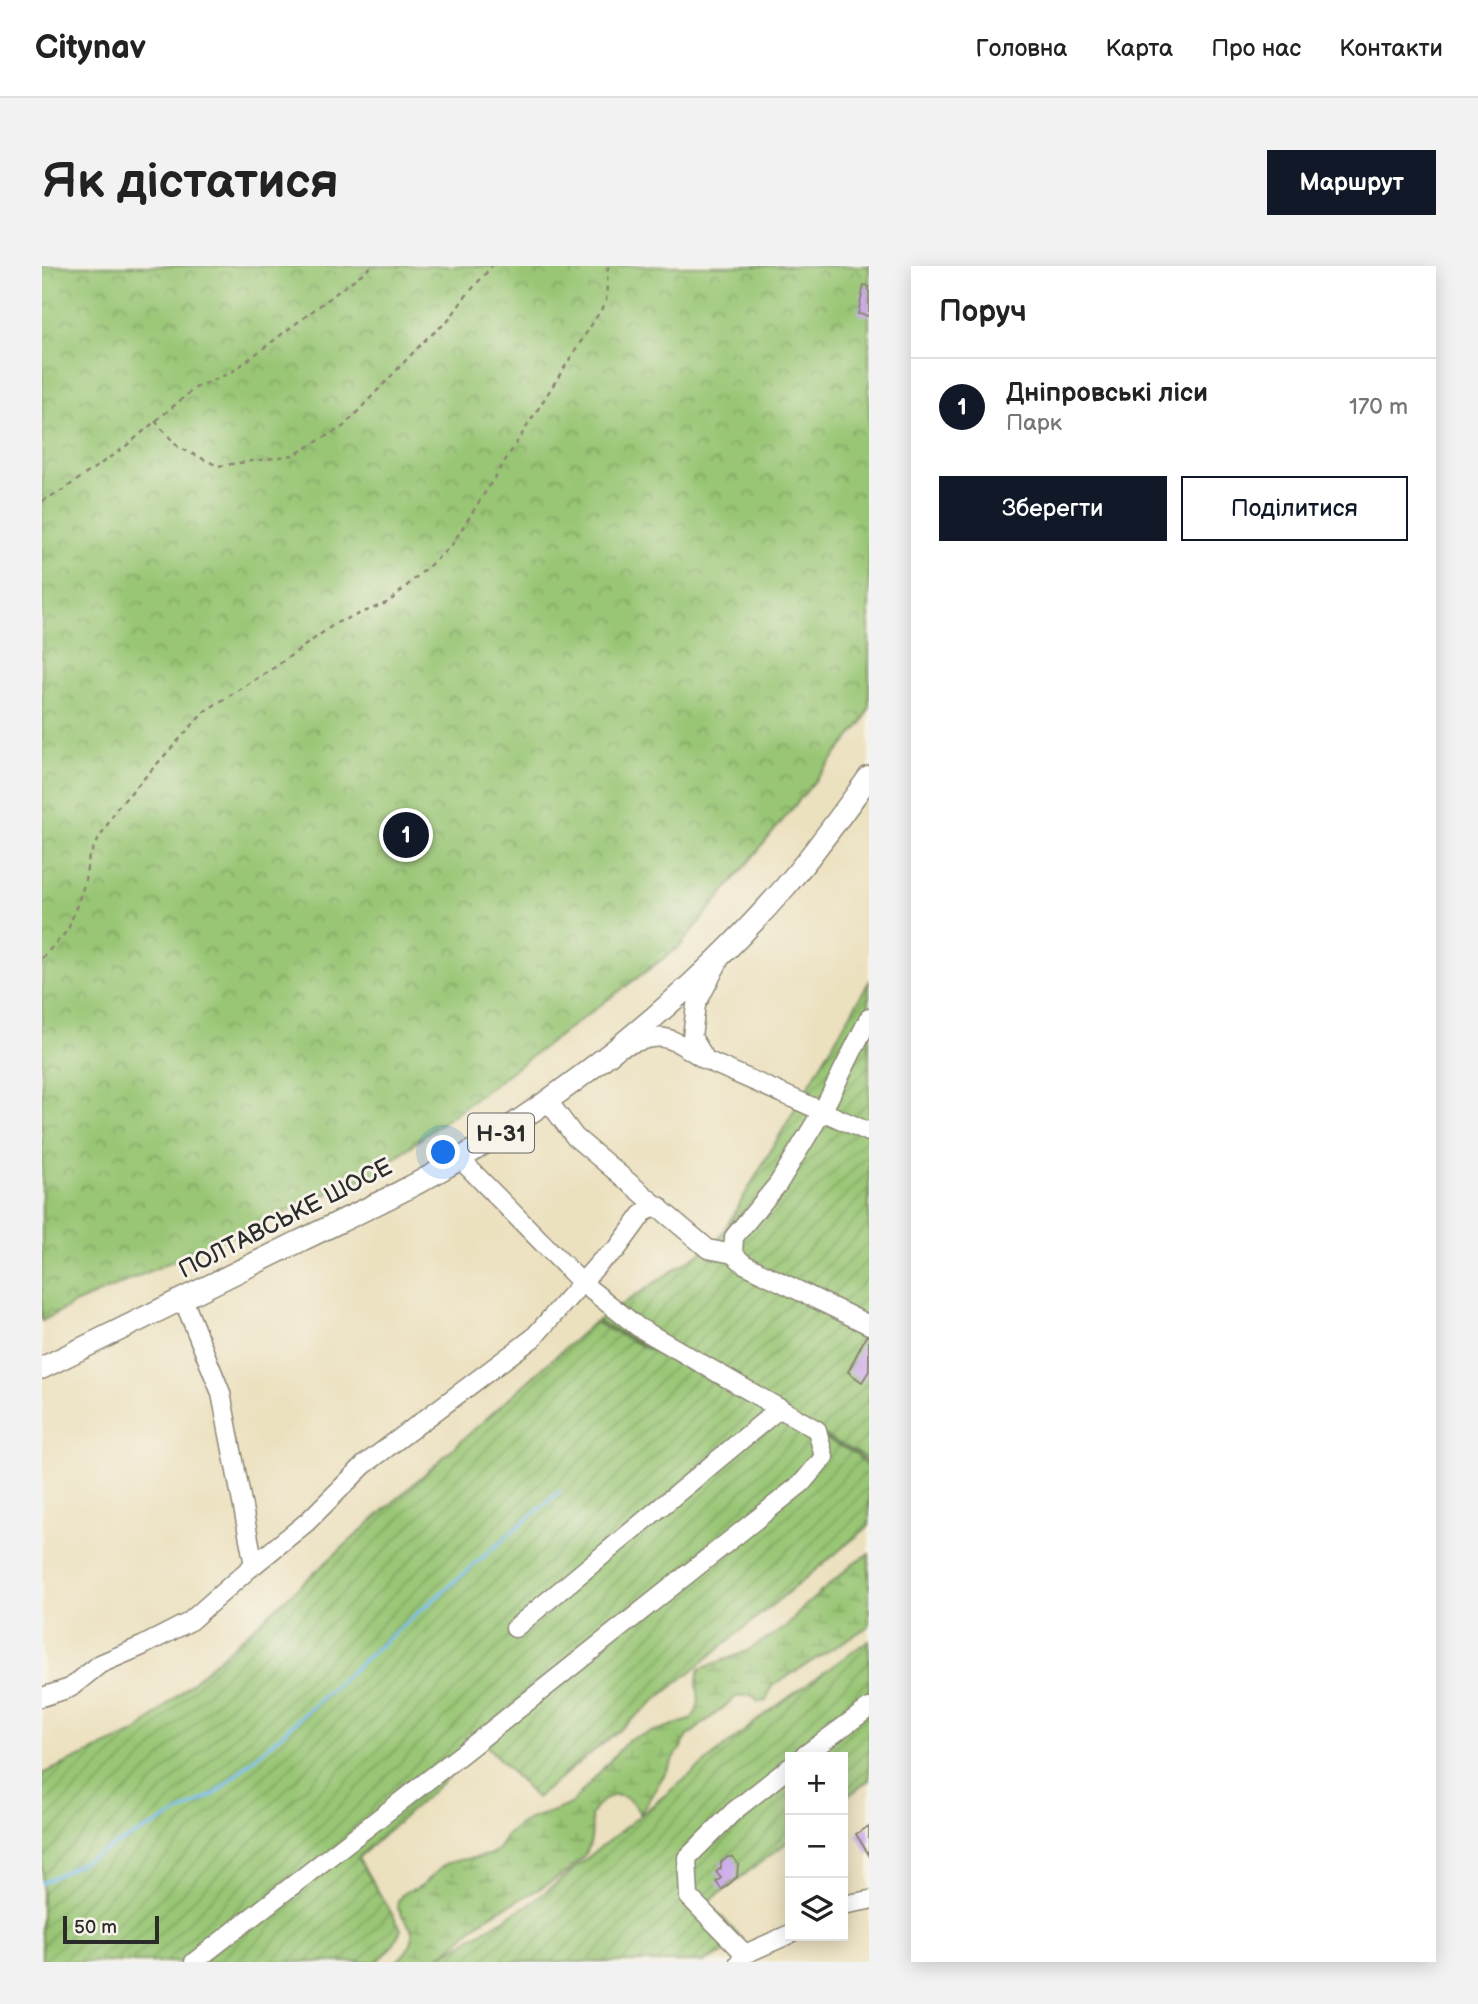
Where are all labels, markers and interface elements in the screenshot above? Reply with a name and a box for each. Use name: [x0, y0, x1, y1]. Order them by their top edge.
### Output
text: Citynav: [35, 28, 146, 68]
text: Головна: [976, 34, 1068, 63]
text: Карта: [1106, 34, 1173, 63]
text: Про нас: [1211, 34, 1301, 63]
text: Контакти: [1339, 34, 1443, 63]
button: Маршрут: [1267, 150, 1436, 215]
text: Як дістатися: [42, 153, 339, 212]
text: Поруч: [939, 294, 1027, 330]
text: Дніпровські ліси: [1006, 378, 1208, 409]
text: 1: [957, 393, 967, 421]
text: 170 m: [1349, 393, 1408, 421]
text: Парк: [1006, 409, 1062, 437]
button: Зберегти: [939, 476, 1167, 541]
button: Поділитися: [1181, 476, 1408, 541]
pin: 1: [383, 809, 429, 861]
road number: Н-31: [468, 1114, 534, 1153]
your location: [426, 1135, 460, 1169]
street label: ПОЛТАВСЬКЕ ШОСЕ: [174, 1152, 397, 1285]
map controls: [785, 1752, 848, 1941]
button: +: [785, 1752, 848, 1815]
button: −: [785, 1815, 848, 1878]
button: layers: [785, 1878, 848, 1941]
scale bar: [63, 1913, 159, 1945]
text: 50 m: [74, 1916, 117, 1939]

